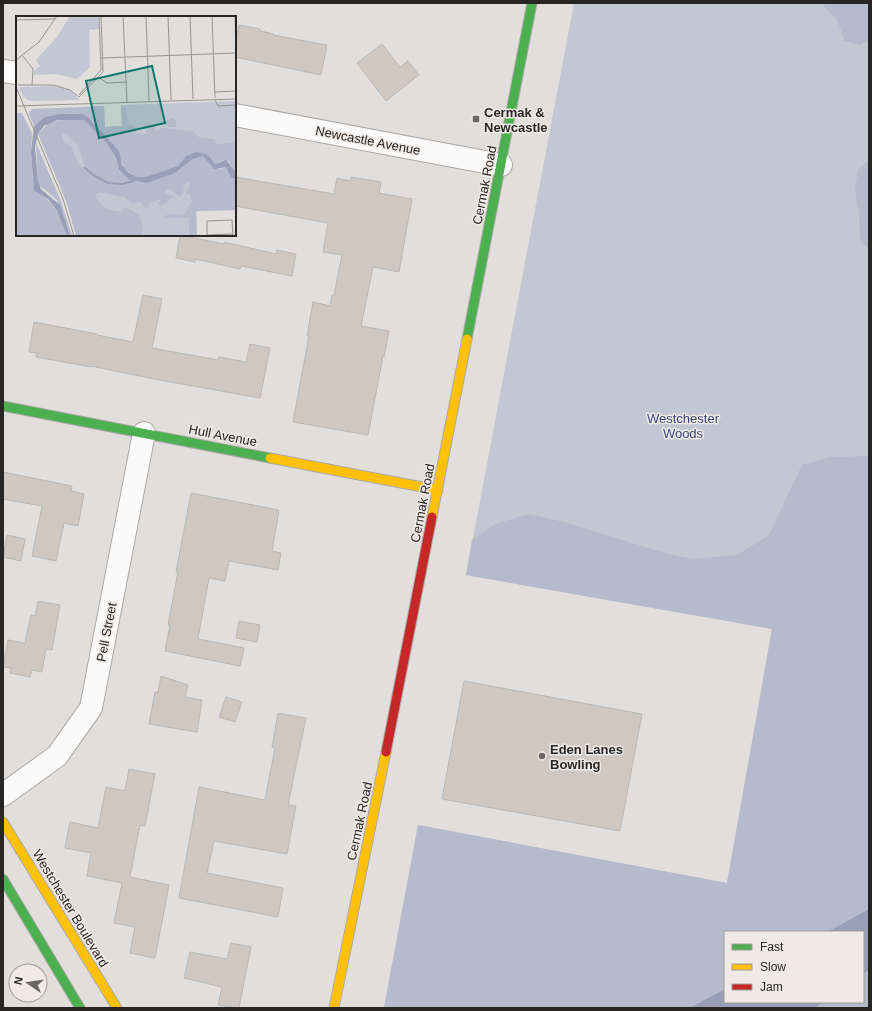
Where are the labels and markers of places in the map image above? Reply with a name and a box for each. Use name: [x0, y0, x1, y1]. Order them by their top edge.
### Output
place label: Cermak & Newcastle: [484, 105, 548, 135]
marker: Cermak & Newcastle: [471, 114, 481, 124]
place label: Eden Lanes Bowling: [550, 742, 623, 772]
marker: Eden Lanes Bowling: [537, 751, 547, 761]

